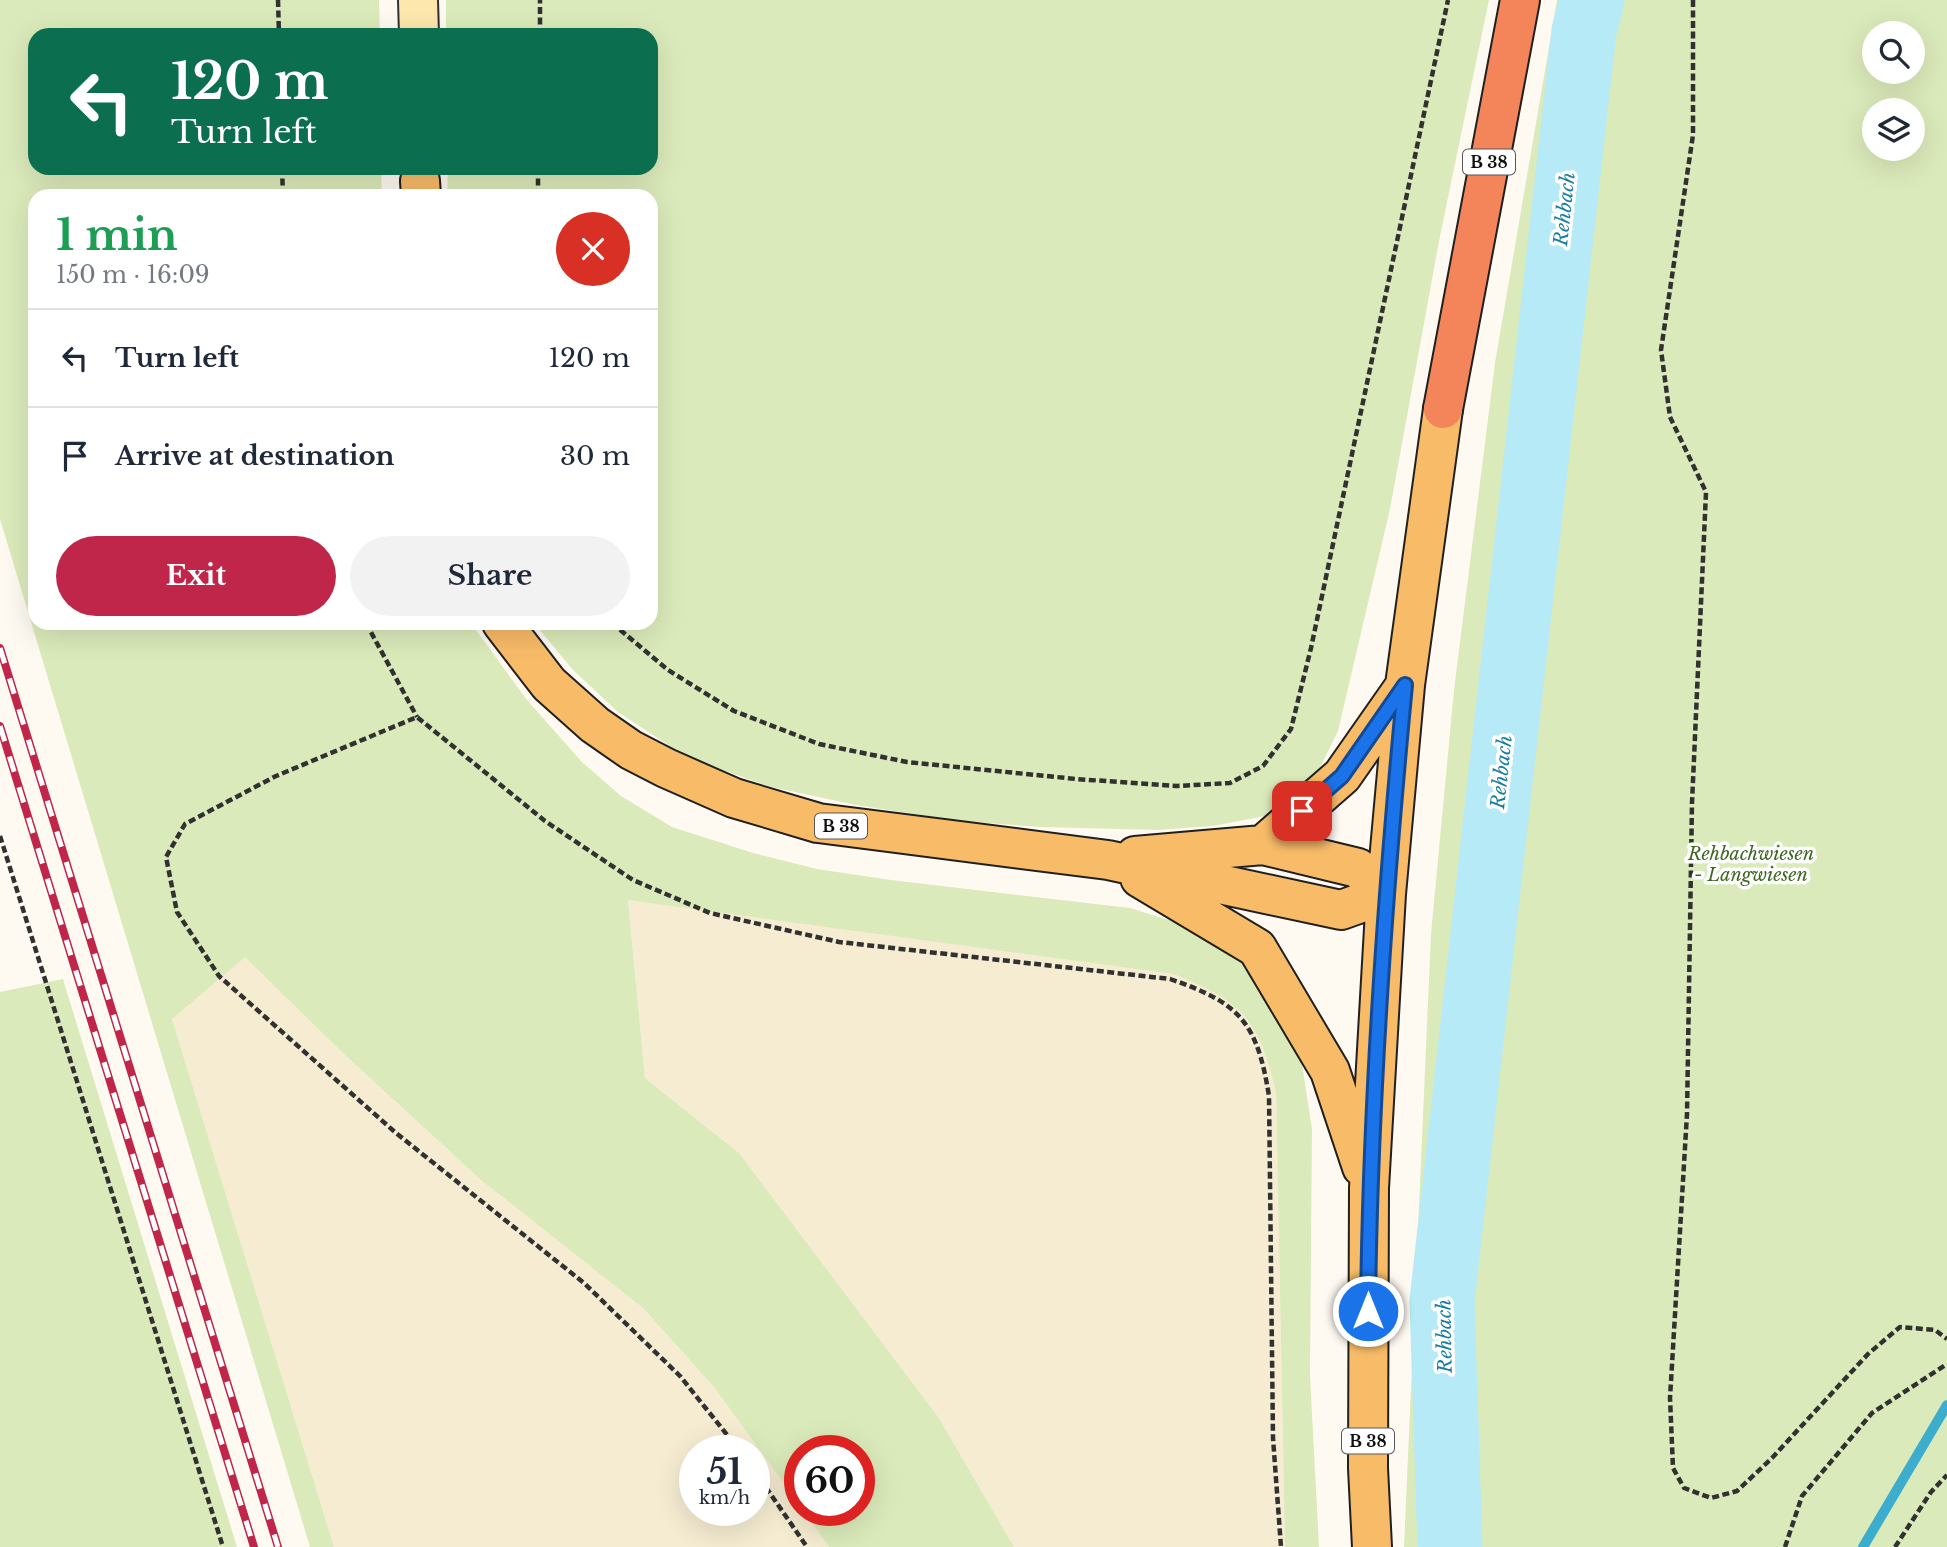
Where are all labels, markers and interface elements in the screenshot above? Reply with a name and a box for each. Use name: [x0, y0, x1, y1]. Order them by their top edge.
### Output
map controls: [1862, 21, 1925, 161]
button: search: [1862, 21, 1925, 84]
text: 120 m: [171, 51, 329, 112]
icon: left: [56, 56, 147, 147]
button: layers: [1862, 98, 1925, 161]
text: Turn left: [171, 112, 317, 152]
road number: B 38: [1463, 150, 1515, 174]
water label: Rehbach: [1549, 171, 1580, 248]
text: 1 min: [56, 209, 178, 261]
button: close: [556, 212, 630, 286]
text: 150 m · 16:09: [56, 261, 210, 289]
icon: left: [56, 339, 94, 377]
text: Turn left: [115, 342, 239, 374]
text: 120 m: [548, 342, 630, 374]
icon: arrive: [56, 437, 94, 475]
text: Arrive at destination: [115, 440, 395, 472]
text: 30 m: [560, 440, 630, 472]
button: Exit: [56, 536, 336, 616]
button: Share: [350, 536, 630, 616]
water label: Rehbach: [1486, 734, 1517, 811]
pin: [1272, 781, 1332, 841]
icon: arrive: [1283, 792, 1321, 830]
road number: B 38: [815, 814, 867, 838]
park label: Rehbachwiesen - Langwiesen: [1687, 843, 1814, 886]
position arrow: [1331, 1274, 1405, 1348]
water label: Rehbach: [1432, 1299, 1457, 1374]
road number: B 38: [1342, 1428, 1394, 1454]
speed limit sign: 60: [784, 1435, 875, 1526]
text: 51: [706, 1450, 743, 1493]
text: km/h: [699, 1487, 750, 1509]

